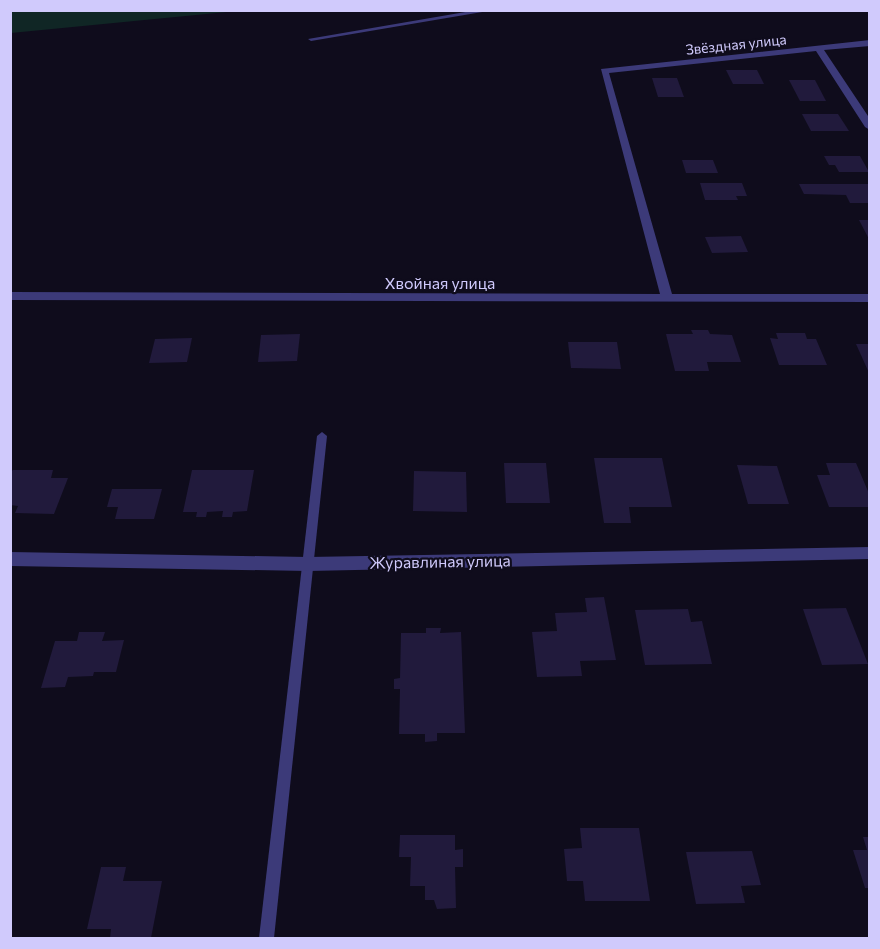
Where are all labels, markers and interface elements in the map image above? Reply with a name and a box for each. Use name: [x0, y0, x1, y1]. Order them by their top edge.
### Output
street label: Звёздная улица: [685, 30, 787, 58]
street label: Хвойная улица: [385, 273, 495, 292]
street label: Журавлиная улица: [369, 550, 511, 572]

